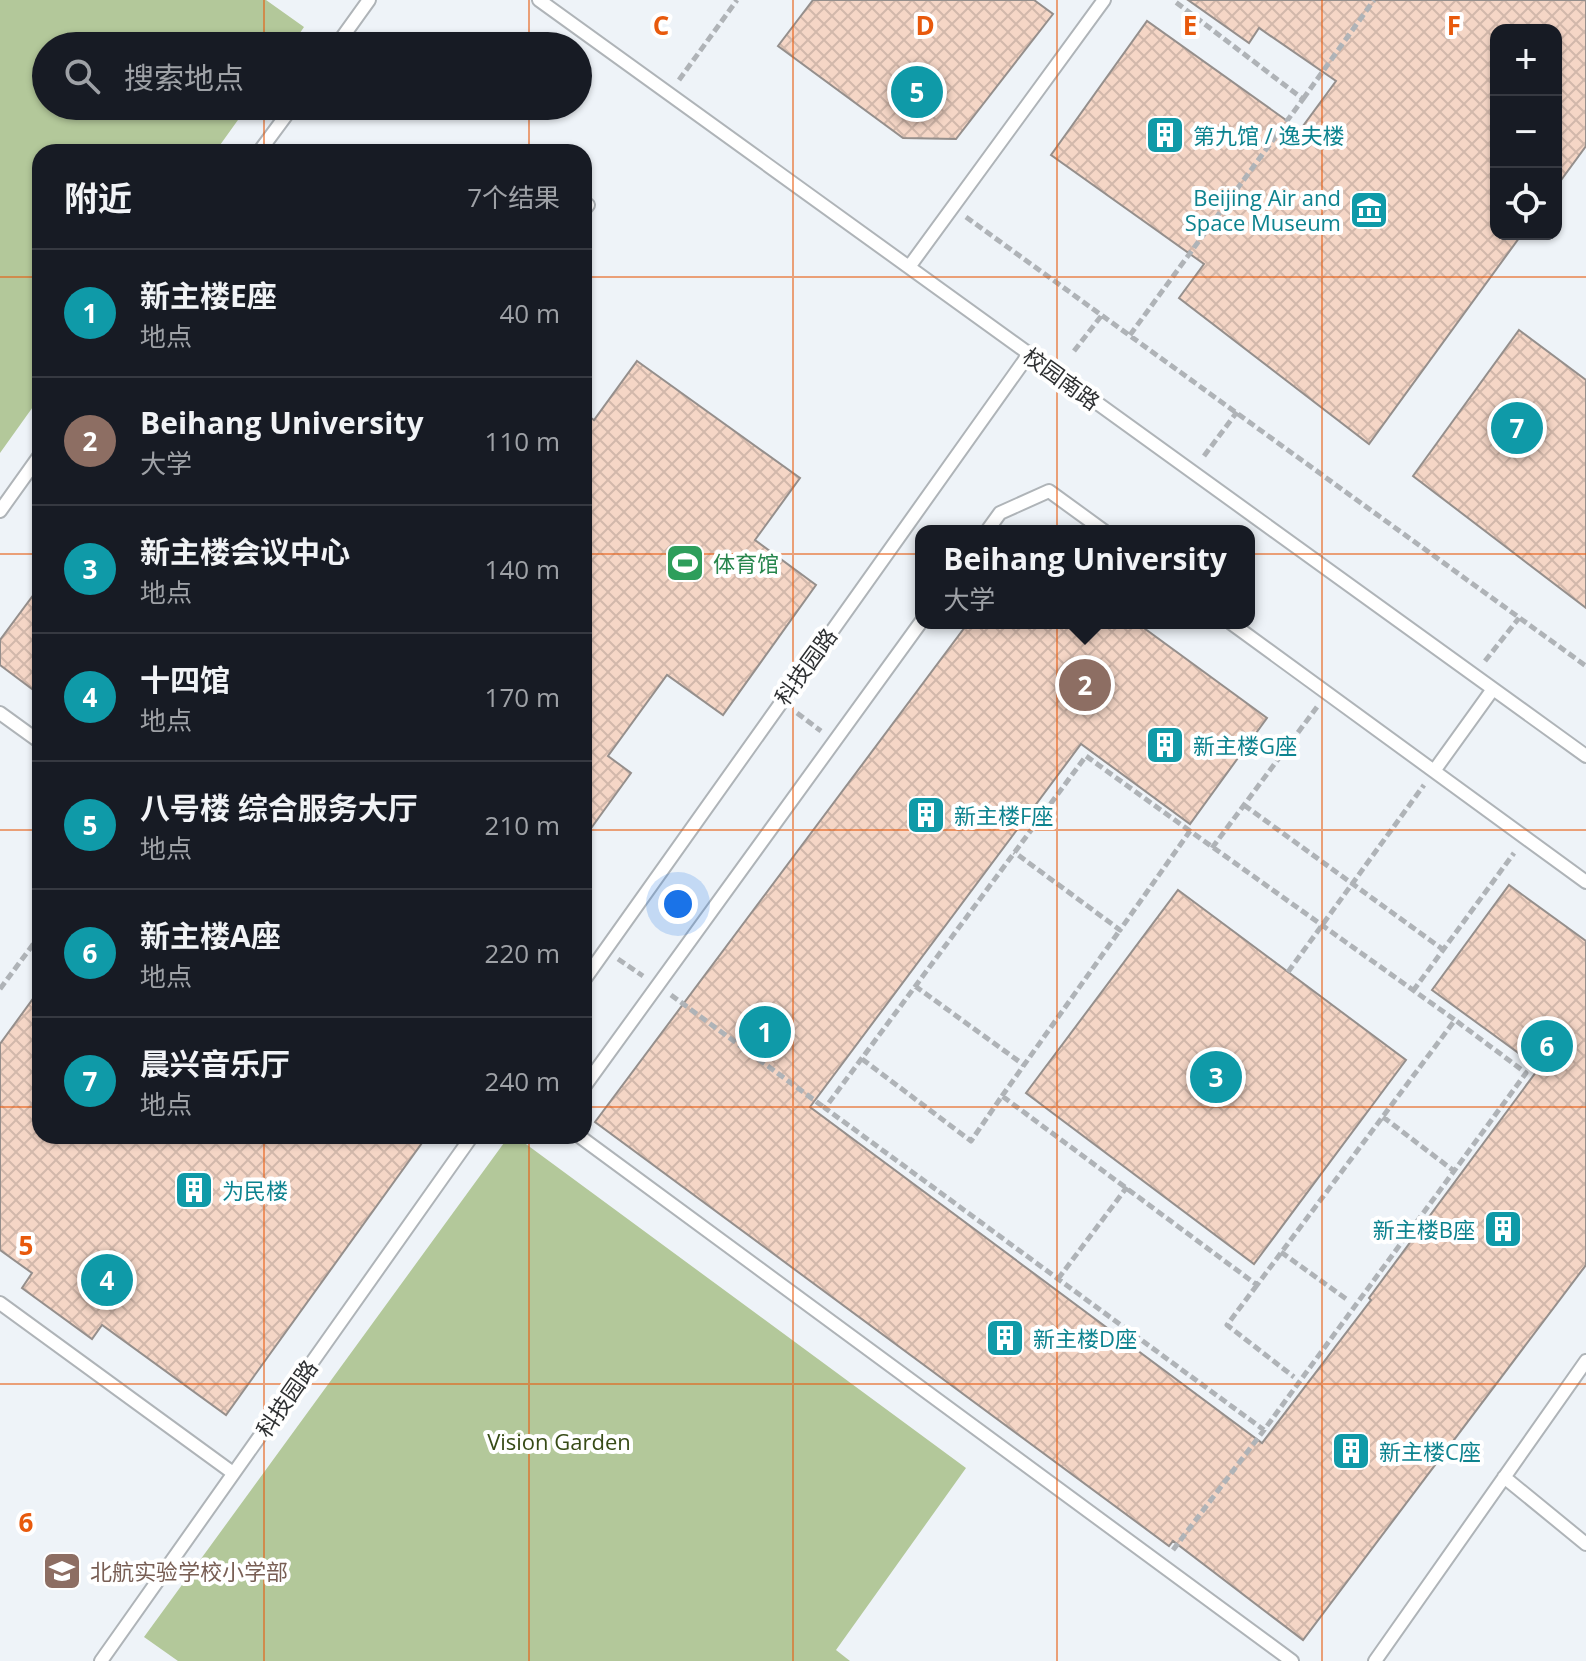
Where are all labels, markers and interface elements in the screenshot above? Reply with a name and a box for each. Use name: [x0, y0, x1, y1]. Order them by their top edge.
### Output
text: C: [653, 7, 669, 43]
text: D: [915, 7, 935, 43]
text: E: [1183, 7, 1197, 43]
text: F: [1447, 7, 1461, 43]
map controls: [1490, 24, 1562, 240]
button: +: [1490, 24, 1562, 96]
search box: [32, 32, 592, 120]
icon: search: [60, 54, 104, 98]
text: 搜索地点: [124, 57, 244, 98]
pin: 5: [891, 62, 943, 122]
button: −: [1490, 96, 1562, 168]
building icon: 第九馆 / 逸夫楼: [1144, 114, 1186, 156]
place label: 第九馆 / 逸夫楼: [1193, 120, 1345, 150]
button: locate: [1490, 168, 1562, 240]
text: 附近: [64, 175, 132, 221]
text: 7个结果: [467, 179, 560, 215]
place label: Beijing Air and Space Museum: [1185, 182, 1341, 237]
museum icon: Beijing Air and Space Museum: [1348, 189, 1390, 231]
text: 新主楼E座: [140, 275, 277, 316]
text: 1: [83, 295, 97, 331]
text: 40 m: [499, 295, 560, 331]
text: 地点: [140, 318, 192, 354]
street label: 校园南路: [1018, 340, 1106, 416]
pin: 7: [1491, 398, 1543, 458]
text: Beihang University: [140, 402, 423, 443]
text: 2: [83, 423, 97, 459]
text: 110 m: [485, 423, 560, 459]
text: 大学: [140, 445, 192, 481]
popup: [915, 525, 1255, 629]
text: 新主楼会议中心: [140, 531, 350, 572]
text: Beihang University: [943, 538, 1227, 579]
sports icon: 体育馆: [664, 542, 706, 584]
place label: 体育馆: [713, 548, 779, 578]
text: 3: [83, 551, 97, 587]
text: 140 m: [485, 551, 560, 587]
text: 地点: [140, 574, 192, 610]
text: 大学: [943, 581, 995, 617]
street label: 科技园路: [767, 622, 843, 710]
pin: 2: [1059, 655, 1111, 715]
text: 十四馆: [140, 659, 230, 700]
text: 4: [83, 679, 97, 715]
text: 170 m: [485, 679, 560, 715]
text: 地点: [140, 702, 192, 738]
building icon: 新主楼G座: [1144, 724, 1186, 766]
place label: 新主楼G座: [1193, 730, 1297, 760]
text: 八号楼 综合服务大厅: [140, 787, 418, 828]
building icon: 新主楼F座: [905, 794, 947, 836]
place label: 新主楼F座: [954, 800, 1053, 830]
text: 5: [83, 807, 97, 843]
text: 210 m: [485, 807, 560, 843]
text: 地点: [140, 830, 192, 866]
your location: [658, 884, 698, 924]
text: 新主楼A座: [140, 915, 281, 956]
text: 6: [83, 935, 97, 971]
text: 220 m: [485, 935, 560, 971]
text: 地点: [140, 958, 192, 994]
pin: 1: [739, 1002, 791, 1062]
pin: 6: [1521, 1016, 1573, 1076]
text: 晨兴音乐厅: [140, 1043, 290, 1084]
pin: 3: [1190, 1047, 1242, 1107]
text: 7: [83, 1063, 97, 1099]
text: 240 m: [485, 1063, 560, 1099]
text: 地点: [140, 1086, 192, 1122]
building icon: 为民楼: [173, 1169, 215, 1211]
place label: 为民楼: [222, 1175, 288, 1205]
building icon: 新主楼B座: [1482, 1208, 1524, 1250]
place label: 新主楼B座: [1373, 1214, 1475, 1244]
text: 5: [19, 1227, 33, 1263]
pin: 4: [81, 1250, 133, 1310]
building icon: 新主楼D座: [984, 1317, 1026, 1359]
place label: 新主楼D座: [1033, 1323, 1137, 1353]
street label: 科技园路: [248, 1353, 324, 1443]
park label: Vision Garden: [487, 1426, 631, 1456]
building icon: 新主楼C座: [1330, 1430, 1372, 1472]
place label: 新主楼C座: [1379, 1436, 1481, 1466]
text: 6: [19, 1504, 34, 1540]
school or university icon: 北航实验学校小学部: [41, 1550, 83, 1592]
place label: 北航实验学校小学部: [90, 1556, 288, 1586]

